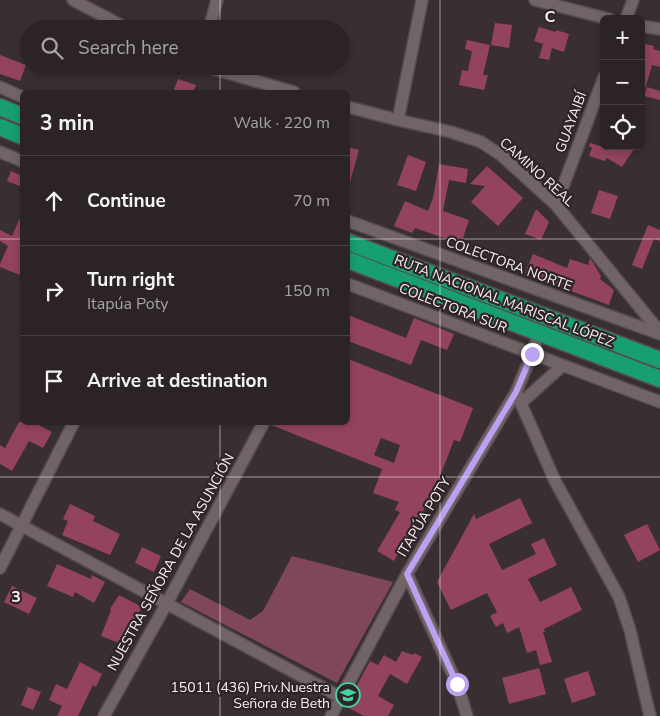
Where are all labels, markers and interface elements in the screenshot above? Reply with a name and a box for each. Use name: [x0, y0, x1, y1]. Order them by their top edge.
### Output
text: C: [545, 6, 556, 28]
map controls: [600, 15, 645, 150]
button: +: [600, 15, 645, 60]
search box: [20, 20, 350, 75]
icon: search: [38, 34, 66, 62]
text: Search here: [78, 35, 179, 61]
button: −: [600, 60, 645, 105]
street label: GUAYAIBÍ: [551, 87, 592, 155]
button: locate: [600, 105, 645, 150]
text: 3 min: [40, 109, 94, 137]
text: Walk · 220 m: [234, 112, 330, 134]
street label: CAMINO REAL: [495, 133, 579, 211]
icon: ahead: [40, 187, 68, 215]
text: Continue: [87, 188, 166, 214]
text: 70 m: [293, 190, 330, 212]
street label: COLECTORA NORTE: [443, 232, 575, 296]
street label: RUTA NACIONAL MARISCAL LÓPEZ: [391, 250, 617, 352]
text: Turn right: [87, 267, 174, 293]
icon: right: [40, 277, 68, 305]
street label: COLECTORA SUR: [396, 279, 510, 337]
text: 150 m: [283, 280, 330, 302]
text: Itapúa Poty: [87, 293, 169, 315]
route end: [521, 343, 544, 366]
icon: arrive: [40, 367, 68, 395]
text: Arrive at destination: [87, 368, 268, 394]
street label: NUESTRA SEÑORA DE LA ASUNCIÓN: [103, 450, 239, 674]
street label: ITAPÚA POTY: [393, 473, 456, 560]
text: 3: [11, 586, 21, 608]
route start: [446, 673, 469, 696]
place label: 15011 (436) Priv.Nuestra Señora de Beth: [170, 678, 330, 713]
school or university icon: 15011 (436) Priv.Nuestra Señora de Beth: [335, 682, 361, 708]

